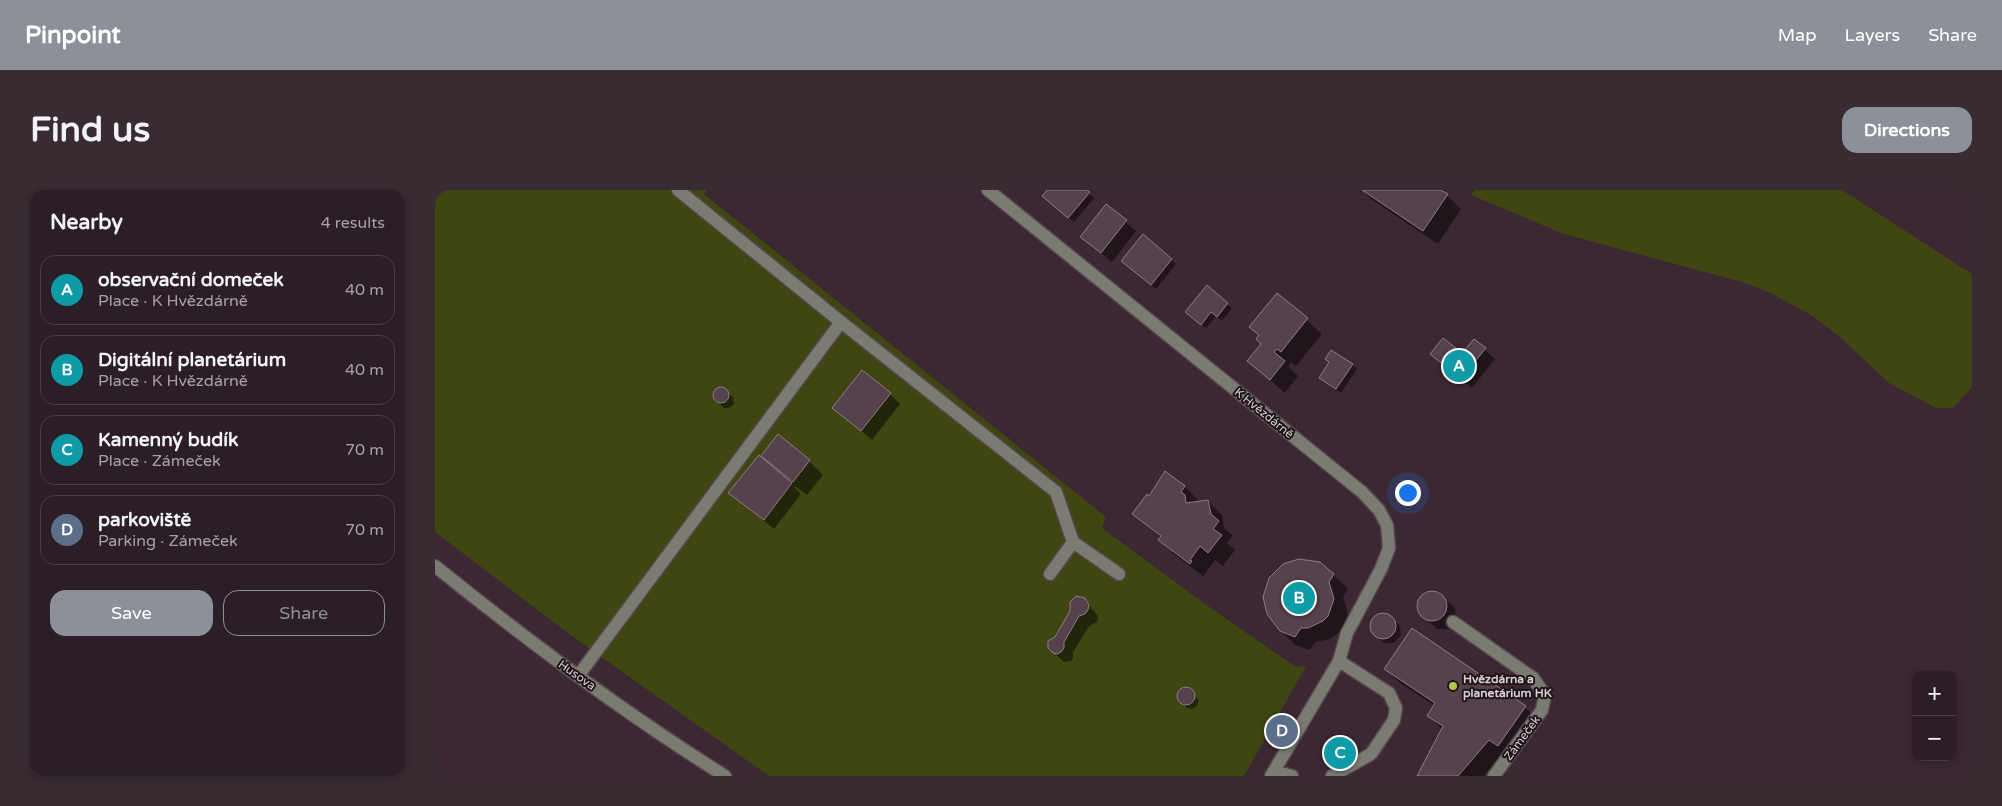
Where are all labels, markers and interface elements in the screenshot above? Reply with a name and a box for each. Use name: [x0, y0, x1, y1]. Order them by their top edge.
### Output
text: Pinpoint: [25, 21, 121, 50]
text: Map: [1778, 24, 1817, 46]
text: Layers: [1845, 24, 1900, 46]
text: Share: [1928, 24, 1977, 46]
button: Directions: [1842, 107, 1972, 153]
text: Find us: [30, 109, 150, 151]
text: Nearby: [50, 210, 123, 235]
text: 4 results: [321, 213, 385, 233]
text: observační domeček: [98, 269, 284, 291]
text: A: [61, 280, 73, 300]
text: 40 m: [345, 280, 384, 300]
text: Place · K Hvězdárně: [98, 291, 248, 311]
pin: A: [1443, 347, 1475, 385]
text: Digitální planetárium: [98, 349, 286, 371]
text: B: [61, 360, 73, 380]
text: 40 m: [345, 360, 384, 380]
text: Place · K Hvězdárně: [98, 371, 248, 391]
street label: K Hvězdárně: [1232, 385, 1297, 441]
text: Kamenný budík: [98, 429, 238, 451]
text: C: [61, 440, 73, 460]
text: 70 m: [345, 440, 384, 460]
text: Place · Zámeček: [98, 451, 221, 471]
your location: [1395, 480, 1421, 506]
text: parkoviště: [98, 509, 191, 531]
text: D: [61, 520, 73, 540]
text: 70 m: [345, 520, 384, 540]
text: Parking · Zámeček: [98, 531, 238, 551]
pin: B: [1283, 579, 1315, 617]
button: Save: [50, 590, 213, 636]
button: Share: [223, 590, 385, 636]
street label: Husova: [556, 657, 598, 693]
map controls: [1912, 671, 1957, 761]
button: +: [1912, 671, 1957, 716]
place label: Hvězdárna a planetárium HK: [1463, 672, 1552, 701]
marker: Hvězdárna a planetárium HK: [1447, 680, 1459, 692]
pin: D: [1266, 712, 1298, 750]
street label: Zámeček: [1501, 713, 1543, 763]
button: −: [1912, 716, 1957, 761]
pin: C: [1324, 734, 1356, 772]

